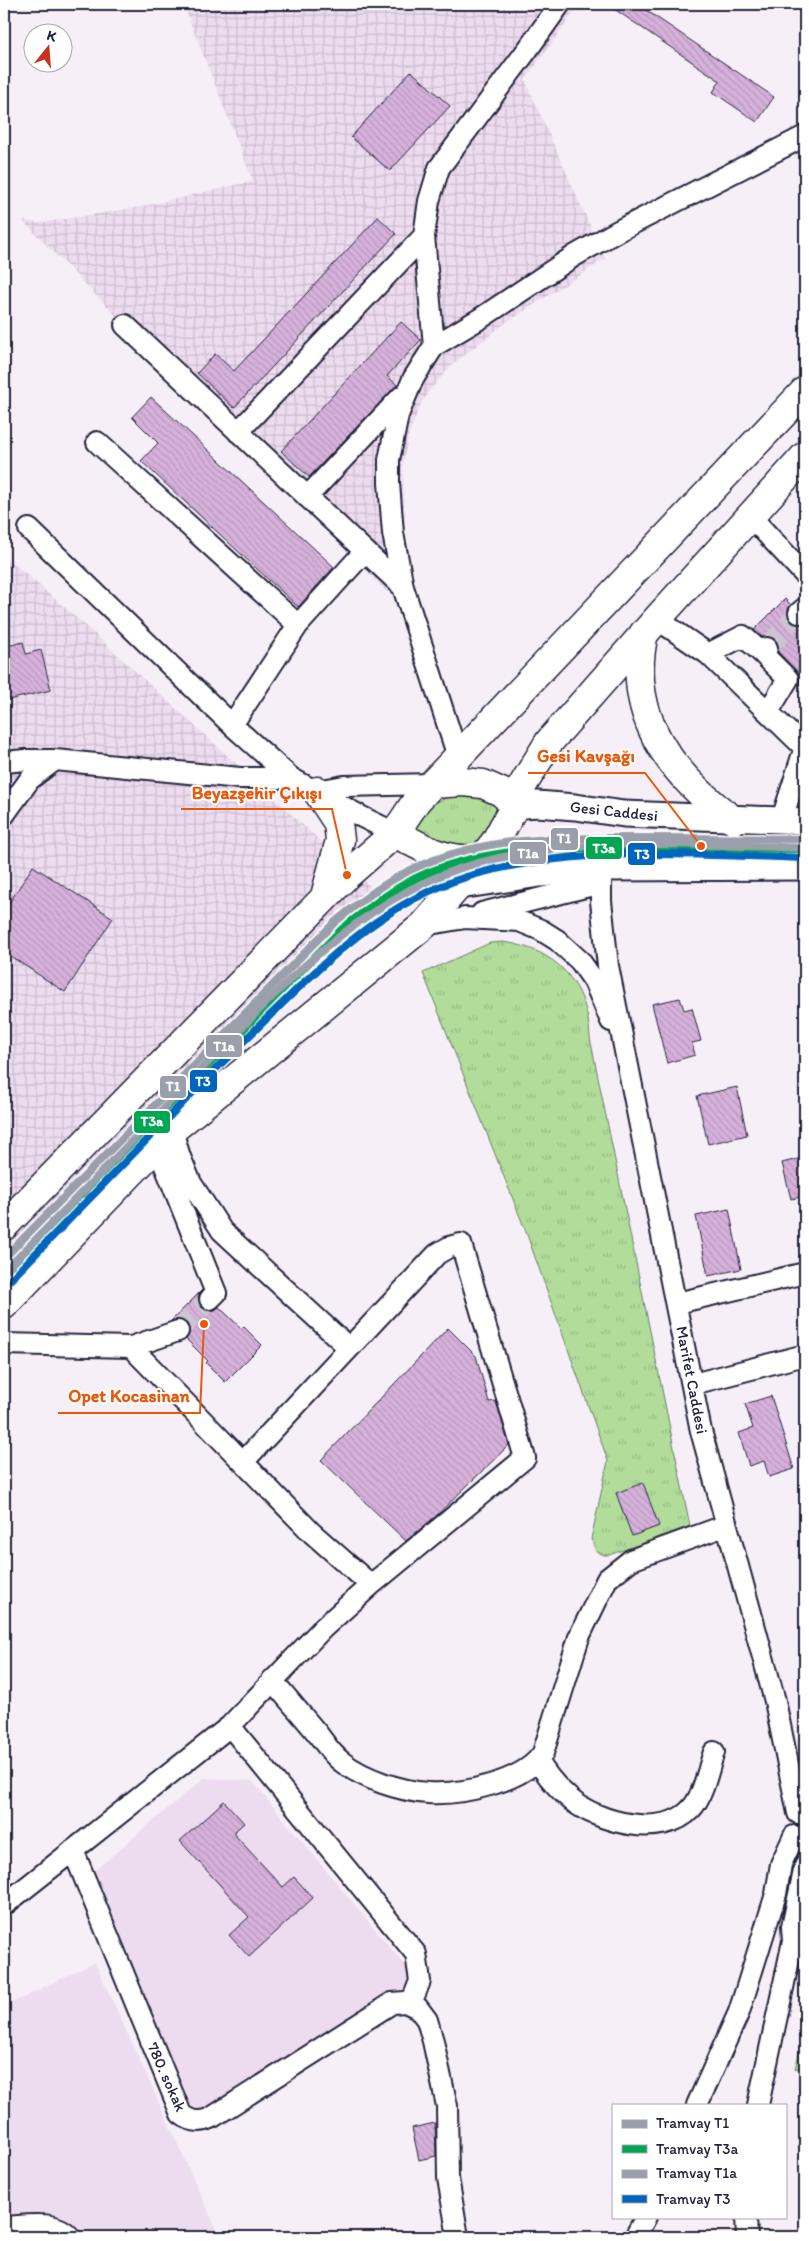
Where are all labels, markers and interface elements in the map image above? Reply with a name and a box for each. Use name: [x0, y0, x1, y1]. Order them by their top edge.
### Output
north arrow: [22, 22, 72, 72]
text: K: [45, 27, 59, 46]
callout: Gesi Kavşağı: [528, 740, 645, 773]
text: Gesi Kavşağı: [537, 745, 635, 767]
callout: Beyazşehir Çıkışı: [181, 776, 332, 809]
text: Beyazşehir Çıkışı: [192, 782, 322, 804]
street label: Gesi Caddesi: [569, 797, 659, 825]
line badge: T1: [550, 827, 579, 851]
text: T1: [556, 830, 572, 847]
line badge: T3a: [585, 836, 623, 860]
text: T3a: [592, 840, 616, 857]
line badge: T1a: [509, 841, 547, 865]
line badge: T3: [627, 842, 656, 866]
text: T1a: [516, 845, 540, 862]
text: T3: [633, 846, 650, 863]
line badge: T1a: [205, 1034, 243, 1058]
text: T1a: [212, 1038, 236, 1055]
line badge: T3: [189, 1069, 218, 1093]
text: T3: [194, 1073, 211, 1090]
line badge: T1: [159, 1075, 187, 1099]
text: T1: [165, 1078, 181, 1095]
line badge: T3a: [133, 1110, 171, 1134]
text: T3a: [140, 1113, 164, 1130]
street label: Marifet Caddesi: [672, 1324, 712, 1436]
callout: Opet Kocasinan: [58, 1380, 200, 1413]
text: Opet Kocasinan: [68, 1385, 191, 1407]
street label: 780. sokak: [143, 2039, 191, 2115]
legend: [612, 2104, 786, 2218]
text: Tramvay T1: [656, 2114, 729, 2132]
text: Tramvay T3a: [656, 2140, 739, 2158]
text: Tramvay T1a: [656, 2164, 737, 2182]
text: Tramvay T3: [656, 2190, 731, 2208]

